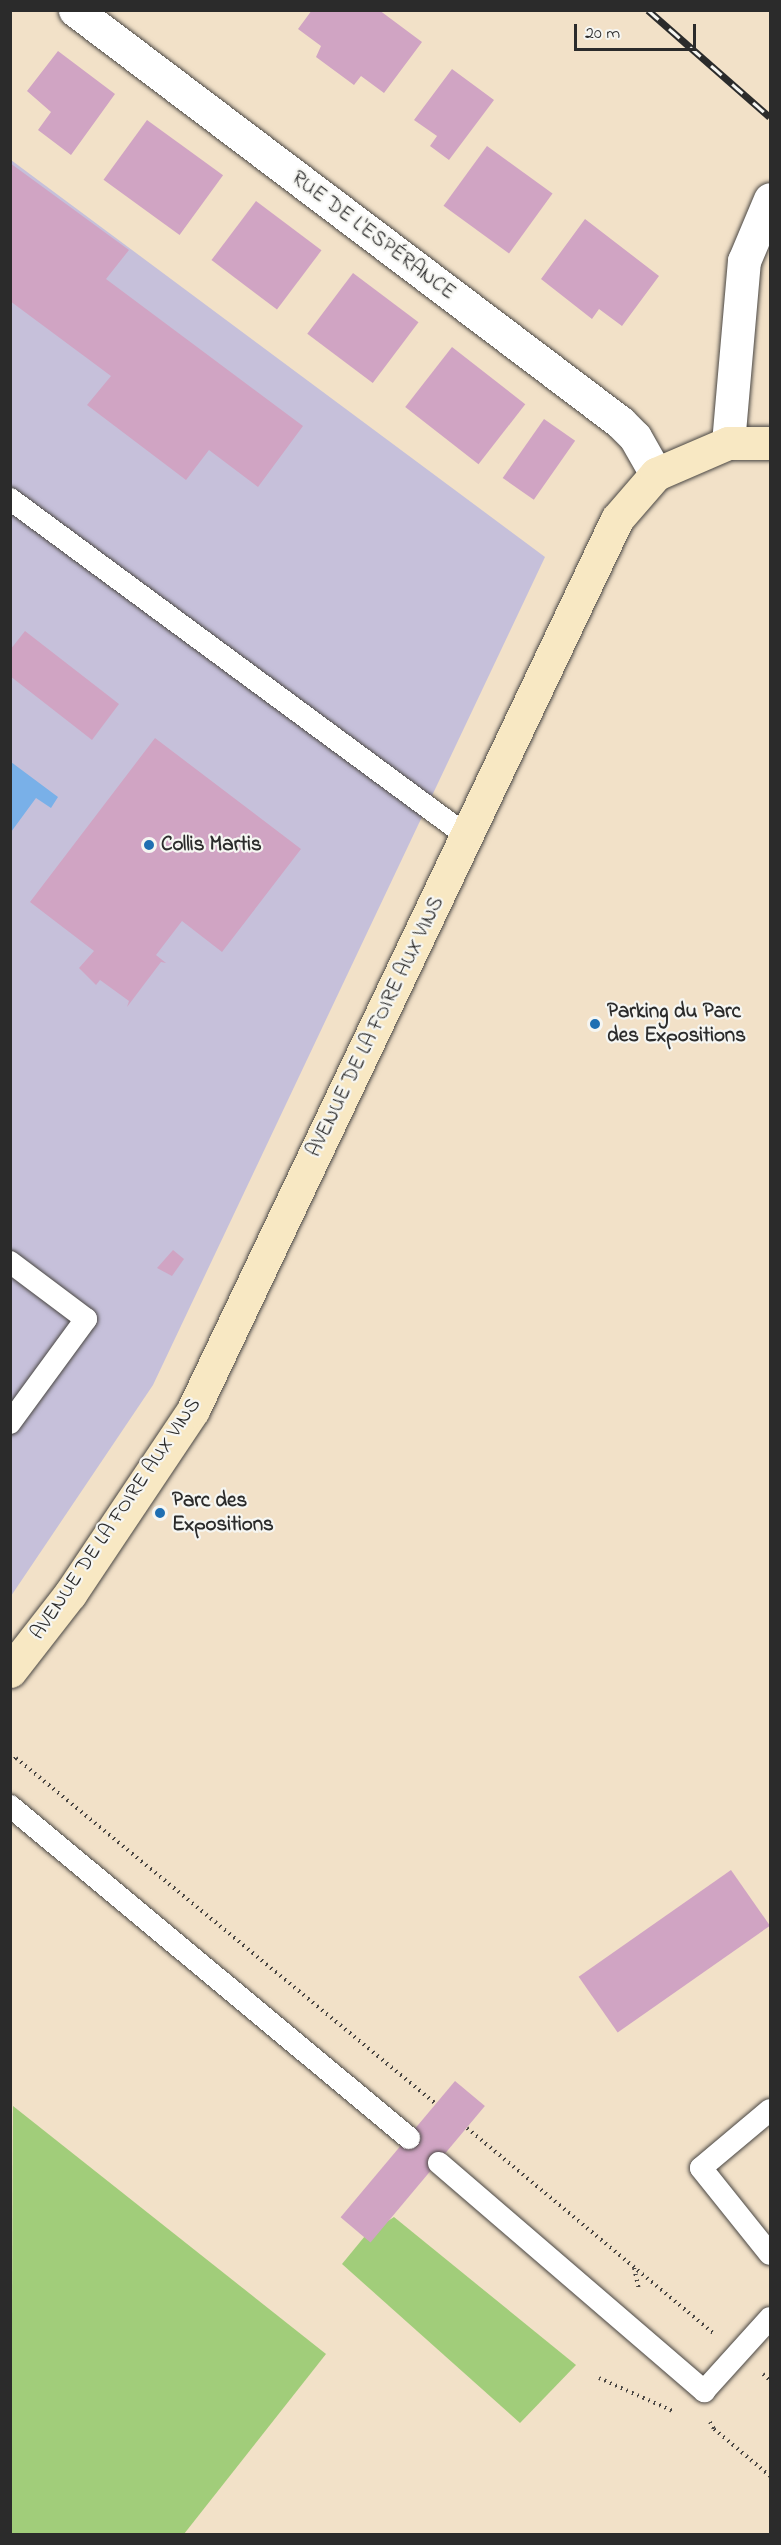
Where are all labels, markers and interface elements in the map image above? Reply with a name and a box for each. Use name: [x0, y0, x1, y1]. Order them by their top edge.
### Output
scale bar: [577, 12, 698, 50]
text: 20 m: [585, 21, 620, 47]
street label: RUE DE L'ESPÉRANCE: [286, 166, 460, 306]
place label: Collis Martis: [161, 832, 262, 858]
marker: Collis Martis: [142, 838, 156, 852]
street label: AVENUE DE LA FOIRE AUX VINS: [302, 893, 450, 1161]
place label: Parking du Parc des Expositions: [607, 999, 746, 1049]
marker: Parking du Parc des Expositions: [588, 1017, 602, 1031]
street label: AVENUE DE LA FOIRE AUX VINS: [25, 1393, 207, 1645]
place label: Parc des Expositions: [172, 1488, 274, 1538]
marker: Parc des Expositions: [153, 1506, 167, 1520]

